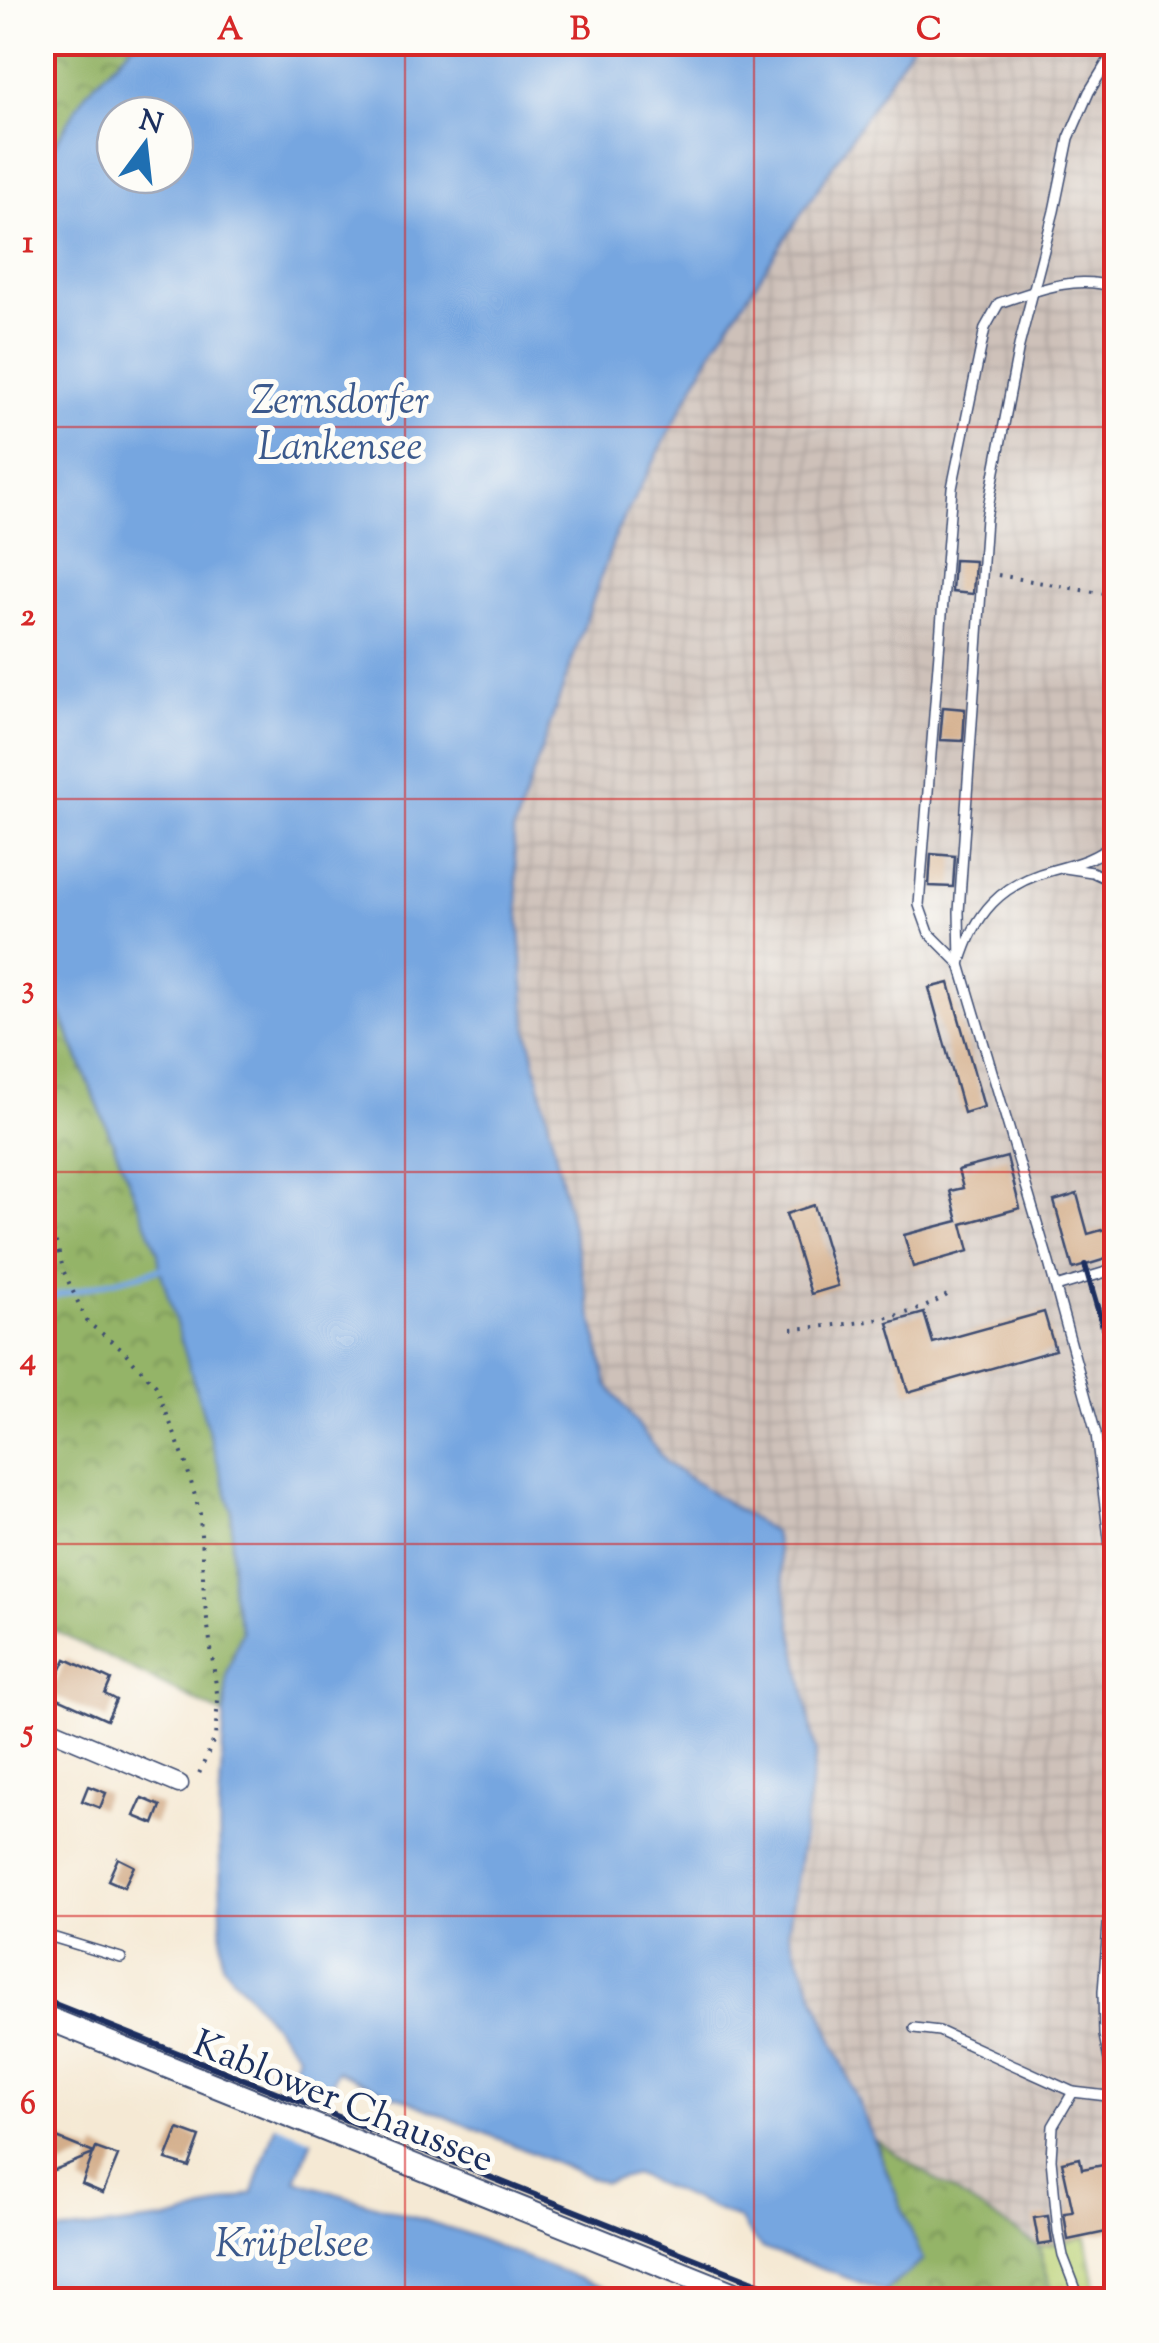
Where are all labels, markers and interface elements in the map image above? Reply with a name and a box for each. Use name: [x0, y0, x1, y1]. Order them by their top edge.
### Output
text: A: [217, 8, 243, 54]
text: B: [570, 8, 590, 54]
text: C: [916, 8, 942, 54]
north arrow: [95, 95, 195, 195]
text: N: [135, 102, 167, 146]
text: 1: [23, 221, 34, 267]
water label: Zernsdorfer Lankensee: [251, 375, 429, 478]
text: 2: [21, 594, 36, 640]
text: 3: [22, 966, 34, 1012]
text: 4: [19, 1338, 36, 1384]
text: 5: [20, 1710, 34, 1756]
street label: Kablower Chaussee: [184, 2019, 501, 2189]
text: 6: [20, 2082, 36, 2128]
water label: Krüpelsee: [215, 2218, 369, 2275]

